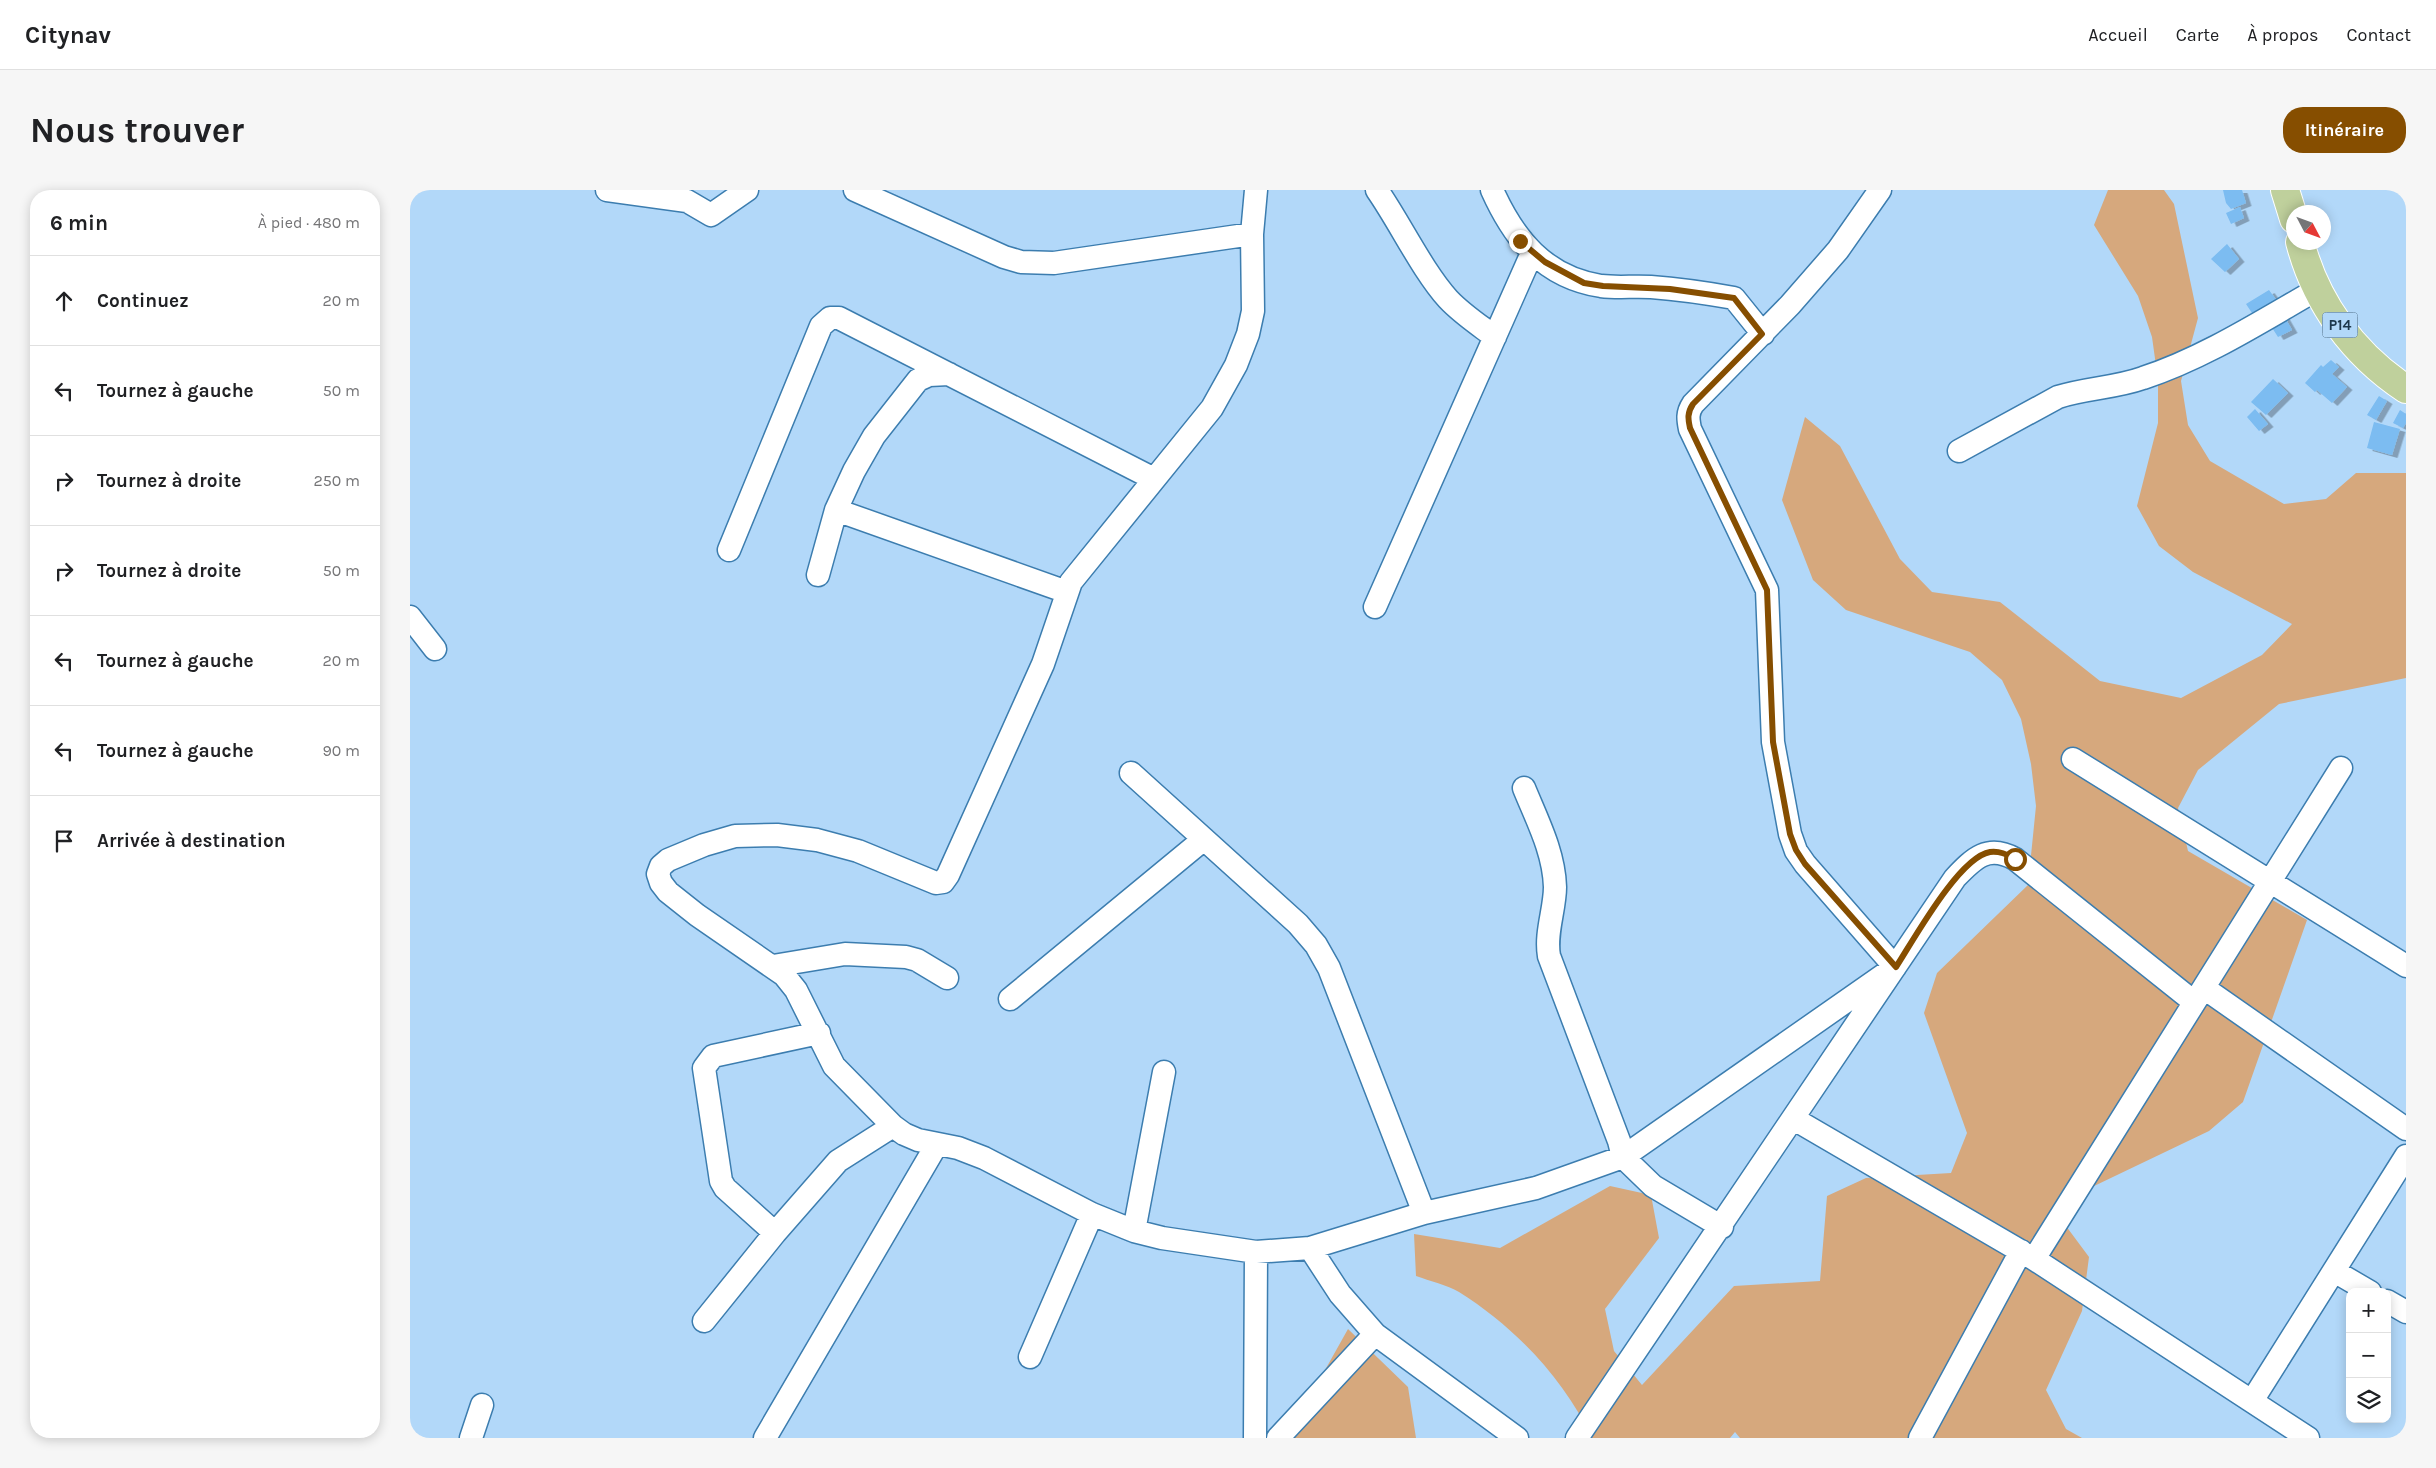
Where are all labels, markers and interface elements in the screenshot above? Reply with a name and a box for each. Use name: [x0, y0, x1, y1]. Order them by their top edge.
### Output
text: Citynav: [25, 21, 111, 49]
text: Accueil: [2088, 24, 2148, 46]
text: Carte: [2176, 24, 2219, 46]
text: À propos: [2247, 24, 2319, 46]
text: Contact: [2347, 24, 2411, 46]
button: Itinéraire: [2283, 107, 2406, 153]
text: Nous trouver: [30, 110, 244, 151]
north arrow: [2286, 205, 2331, 250]
text: 6 min: [50, 211, 108, 235]
text: À pied · 480 m: [258, 213, 360, 232]
route end: [1509, 230, 1532, 253]
icon: ahead: [50, 287, 78, 315]
text: Continuez: [97, 290, 189, 312]
text: 20 m: [322, 291, 360, 310]
road number: P14: [2322, 312, 2358, 338]
icon: left: [50, 377, 78, 405]
text: Tournez à gauche: [97, 380, 254, 402]
text: 50 m: [323, 381, 360, 400]
icon: right: [50, 467, 78, 495]
text: Tournez à droite: [97, 470, 241, 492]
text: 250 m: [313, 471, 360, 490]
icon: right: [50, 557, 78, 585]
text: Tournez à droite: [97, 560, 241, 582]
text: 50 m: [323, 561, 360, 580]
icon: left: [50, 647, 78, 675]
text: Tournez à gauche: [97, 650, 254, 672]
text: 20 m: [322, 651, 360, 670]
icon: left: [50, 737, 78, 765]
text: Tournez à gauche: [97, 740, 254, 762]
text: 90 m: [322, 741, 360, 760]
icon: arrive: [50, 827, 78, 855]
text: Arrivée à destination: [97, 830, 286, 852]
route start: [2004, 848, 2027, 871]
map controls: [2346, 1288, 2391, 1423]
button: +: [2346, 1288, 2391, 1333]
button: −: [2346, 1333, 2391, 1378]
button: layers: [2346, 1378, 2391, 1423]

